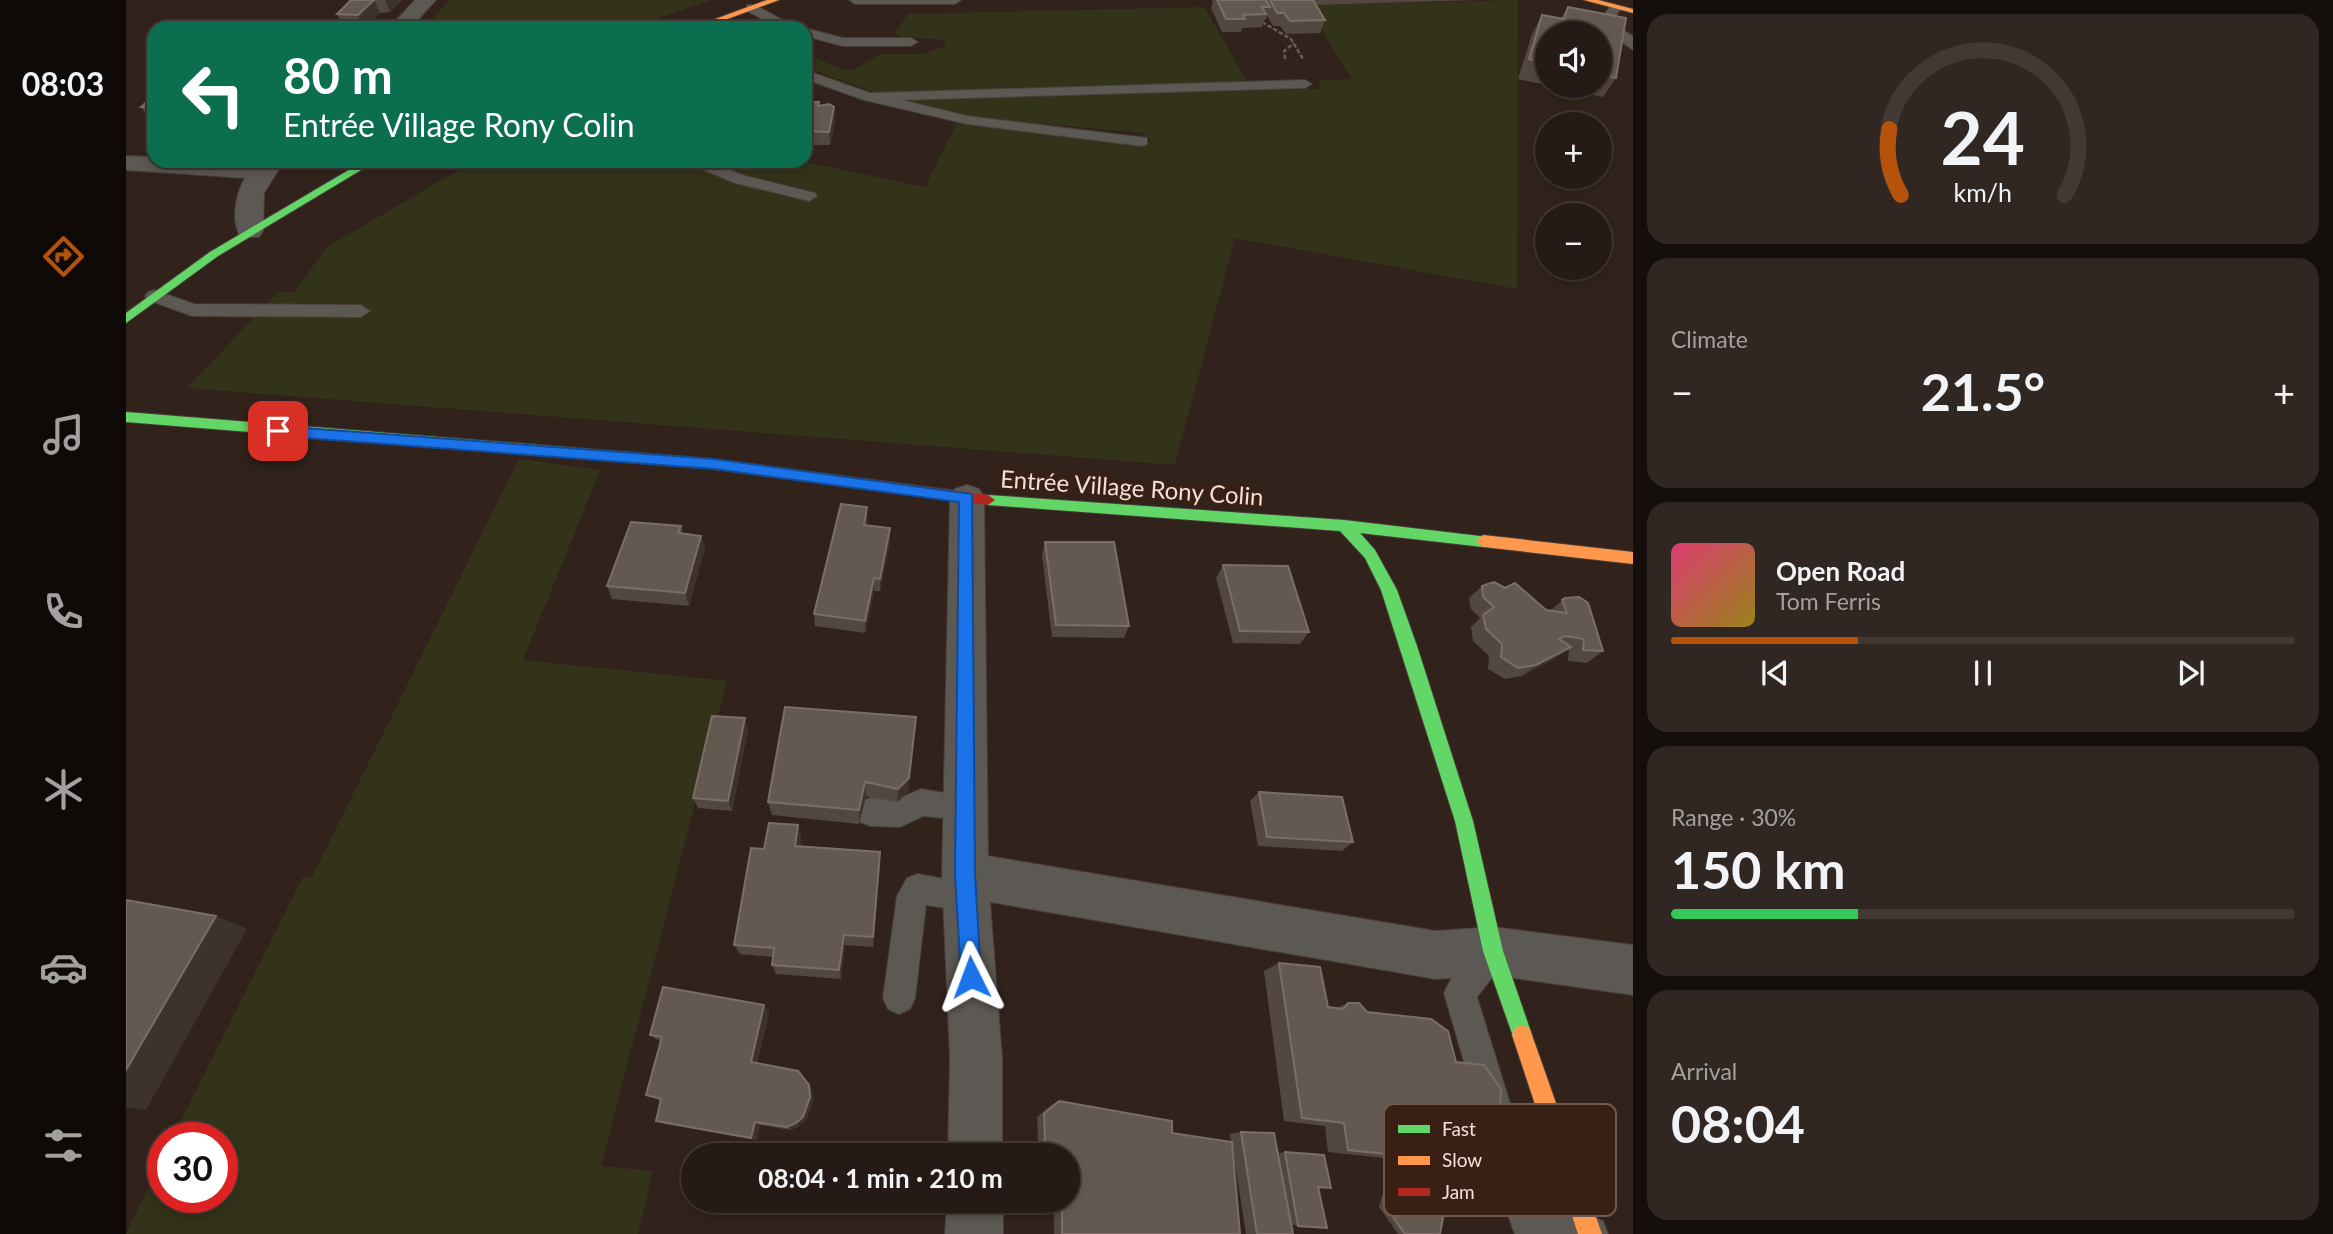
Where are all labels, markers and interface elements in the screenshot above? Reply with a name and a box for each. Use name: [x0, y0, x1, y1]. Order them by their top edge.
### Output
map controls: [1535, 21, 1612, 280]
button: sound: [1535, 21, 1612, 98]
text: 80 m: [283, 46, 393, 104]
icon: left: [168, 49, 259, 140]
text: 08:03: [22, 64, 104, 103]
text: 24: [1941, 93, 2025, 181]
text: Entrée Village Rony Colin: [283, 105, 635, 144]
button: +: [1535, 112, 1612, 189]
text: km/h: [1954, 177, 2012, 207]
button: −: [1535, 203, 1612, 280]
icon: directions: [39, 232, 88, 281]
text: Climate: [1671, 325, 1748, 353]
text: 21.5°: [1921, 360, 2045, 422]
text: −: [1671, 369, 1693, 415]
text: +: [2273, 369, 2295, 415]
pin: [248, 401, 308, 461]
icon: music: [39, 410, 88, 459]
icon: arrive: [259, 412, 297, 450]
street label: Entrée Village Rony Colin: [999, 463, 1265, 511]
text: Open Road: [1776, 555, 1905, 587]
icon: phone: [39, 587, 88, 636]
text: Tom Ferris: [1776, 587, 1881, 615]
icon: previous: [1756, 654, 1794, 692]
icon: pause: [1964, 654, 2002, 692]
icon: next: [2172, 654, 2210, 692]
icon: climate: [39, 765, 88, 814]
text: Range · 30%: [1671, 803, 1796, 831]
text: 150 km: [1671, 838, 1845, 900]
position arrow: [934, 940, 1008, 1014]
icon: car: [39, 943, 88, 992]
text: Arrival: [1671, 1057, 1737, 1085]
text: 08:04: [1671, 1092, 1805, 1154]
legend: [1384, 1104, 1616, 1216]
text: Fast: [1442, 1117, 1476, 1140]
icon: filters: [39, 1121, 88, 1170]
speed limit sign: 30: [147, 1122, 238, 1213]
text: Slow: [1442, 1148, 1482, 1171]
text: 08:04 · 1 min · 210 m: [758, 1162, 1003, 1194]
text: Jam: [1442, 1180, 1475, 1203]

